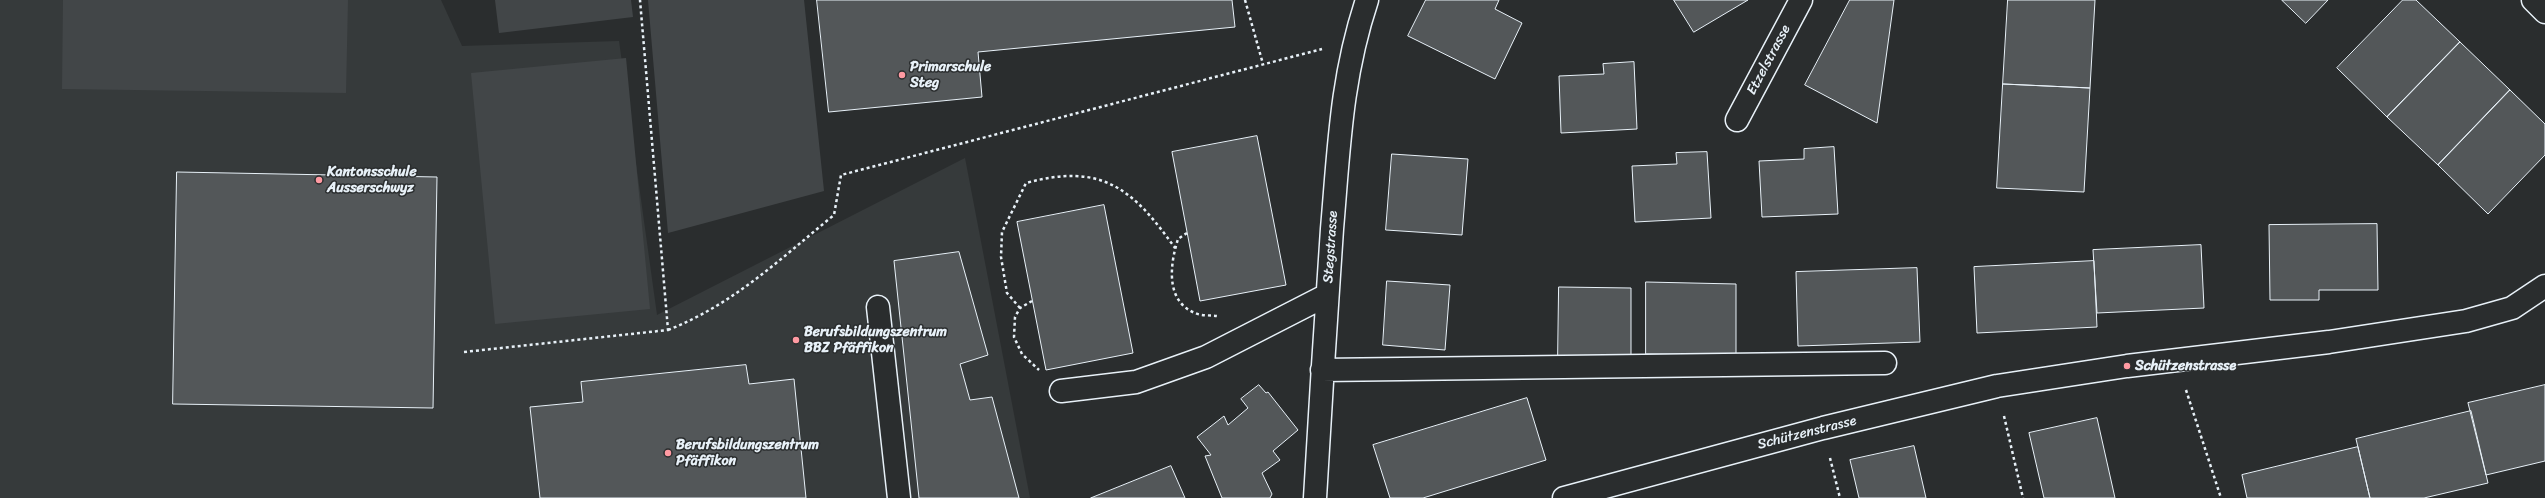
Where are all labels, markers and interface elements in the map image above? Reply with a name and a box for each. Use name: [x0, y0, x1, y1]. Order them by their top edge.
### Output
street label: Etzelstrasse: [1744, 22, 1794, 98]
place label: Primarschule Steg: [910, 59, 991, 92]
marker: Primarschule Steg: [897, 70, 907, 80]
place label: Kantonsschule Ausserschwyz: [327, 164, 417, 196]
marker: Kantonsschule Ausserschwyz: [314, 175, 324, 185]
street label: Stegstrasse: [1320, 210, 1342, 284]
place label: Berufsbildungszentrum BBZ Pfäffikon: [804, 324, 947, 356]
marker: Berufsbildungszentrum BBZ Pfäffikon: [791, 335, 801, 345]
place label: Schützenstrasse: [2135, 358, 2236, 374]
marker: Schützenstrasse: [2122, 361, 2132, 371]
street label: Schützenstrasse: [1756, 413, 1858, 453]
place label: Berufsbildungszentrum Pfäffikon: [676, 437, 819, 470]
marker: Berufsbildungszentrum Pfäffikon: [663, 448, 673, 458]

